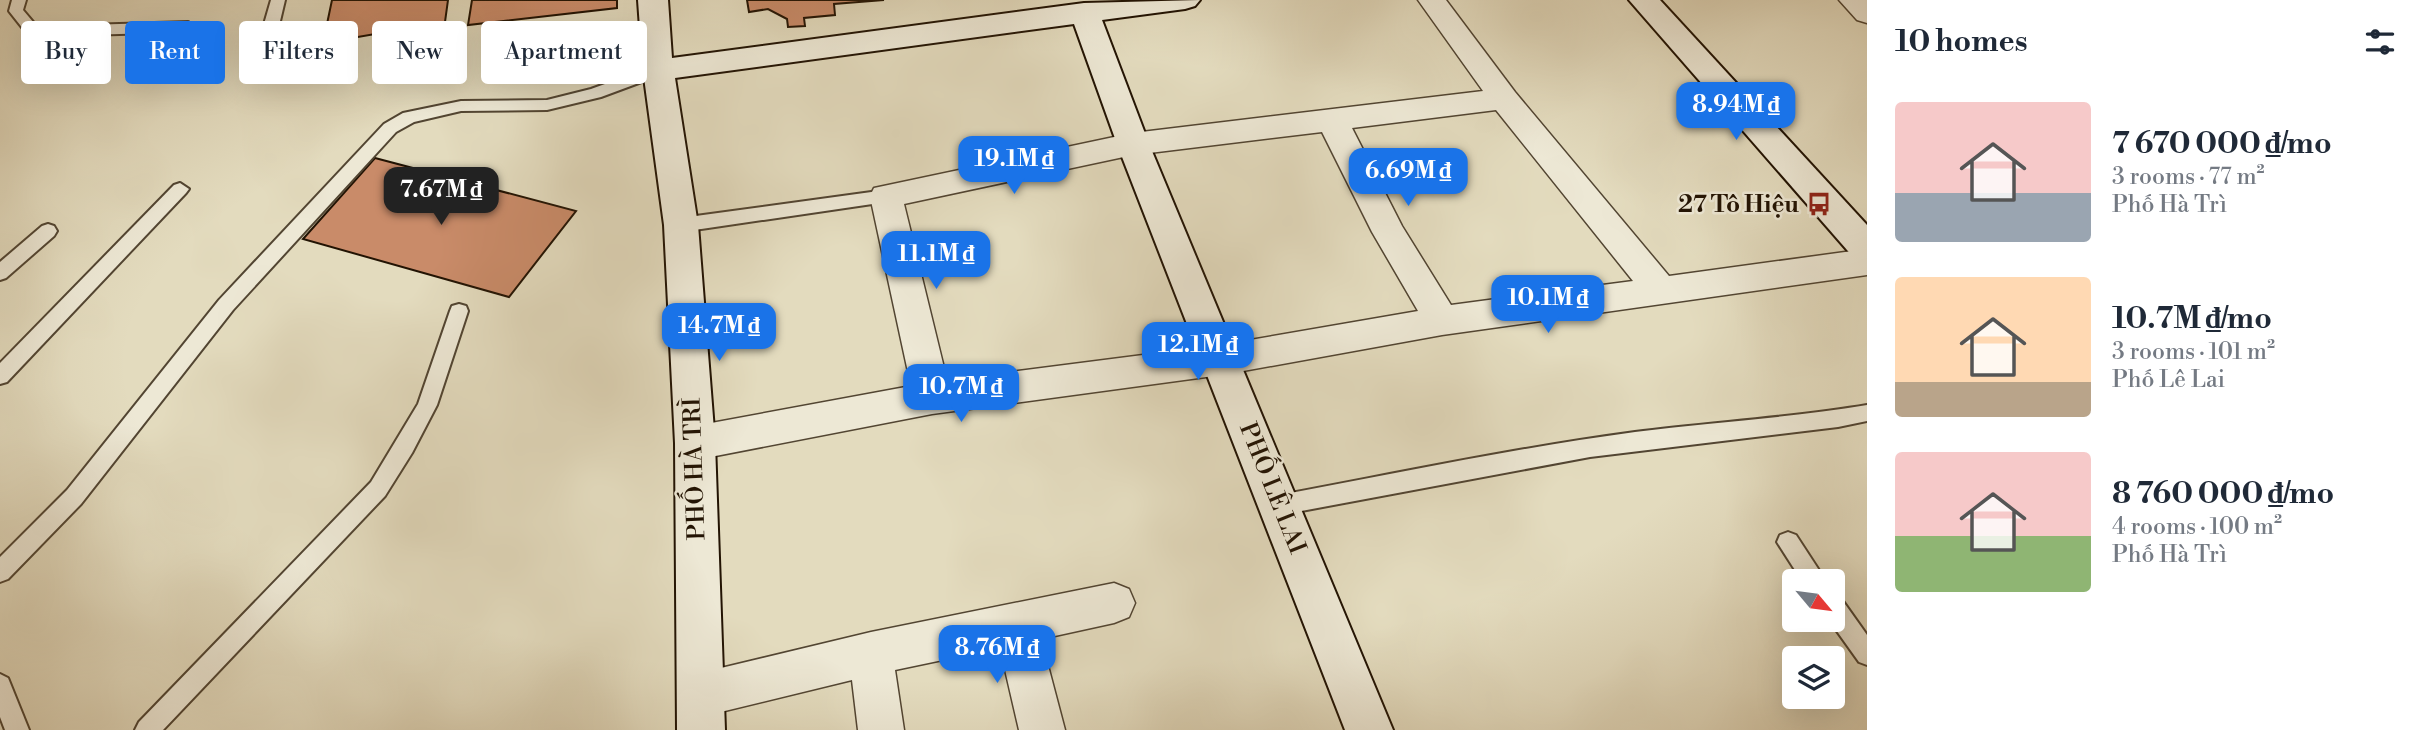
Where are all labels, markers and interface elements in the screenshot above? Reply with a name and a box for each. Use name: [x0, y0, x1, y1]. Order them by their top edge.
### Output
chip: Buy: [21, 21, 111, 84]
chip: Rent: [125, 21, 225, 84]
chip: Filters: [239, 21, 358, 84]
chip: New: [372, 21, 467, 84]
chip: Apartment: [481, 21, 647, 84]
text: 10 homes: [1895, 23, 2028, 61]
icon: filters: [2361, 23, 2399, 61]
pin: 8.94M ₫: [1671, 82, 1801, 142]
text: 8.94M ₫: [1692, 91, 1780, 119]
text: 7 670 000 ₫/mo: [2112, 125, 2332, 163]
icon: home: [1951, 130, 2035, 214]
pin: 19.1M ₫: [949, 136, 1079, 196]
text: 19.1M ₫: [974, 145, 1054, 173]
pin: 6.69M ₫: [1343, 148, 1473, 208]
text: 6.69M ₫: [1365, 157, 1451, 185]
text: 3 rooms · 77 m²: [2112, 163, 2265, 191]
pin: 7.67M ₫: [376, 168, 506, 227]
text: 7.67M ₫: [400, 176, 482, 204]
place label: 27 Tô Hiệu: [1678, 190, 1799, 220]
bus stop icon: 27 Tô Hiệu: [1805, 190, 1833, 218]
text: Phố Hà Trì: [2112, 191, 2227, 219]
pin: 11.1M ₫: [871, 232, 1001, 291]
text: 11.1M ₫: [897, 240, 975, 268]
pin: 10.1M ₫: [1483, 276, 1613, 335]
text: 10.1M ₫: [1507, 284, 1589, 312]
text: 10.7M ₫/mo: [2112, 300, 2272, 338]
pin: 14.7M ₫: [654, 304, 784, 363]
icon: home: [1951, 305, 2035, 389]
text: 14.7M ₫: [678, 312, 760, 340]
pin: 12.1M ₫: [1133, 322, 1263, 382]
text: 12.1M ₫: [1158, 331, 1238, 359]
text: 3 rooms · 101 m²: [2112, 338, 2275, 366]
pin: 10.7M ₫: [896, 364, 1026, 424]
text: Phố Lê Lai: [2112, 366, 2225, 394]
text: 10.7M ₫: [919, 373, 1003, 401]
street label: PHỐ HÀ TRÌ: [674, 397, 712, 541]
street label: PHỐ LÊ LAI: [1232, 417, 1316, 558]
text: 8 760 000 ₫/mo: [2112, 475, 2334, 513]
icon: home: [1951, 480, 2035, 564]
text: 4 rooms · 100 m²: [2112, 513, 2282, 541]
text: Phố Hà Trì: [2112, 541, 2227, 569]
north arrow: [1782, 569, 1844, 632]
map controls: [1782, 569, 1845, 709]
pin: 8.76M ₫: [932, 626, 1062, 685]
text: 8.76M ₫: [955, 634, 1039, 662]
button: layers: [1782, 646, 1845, 709]

